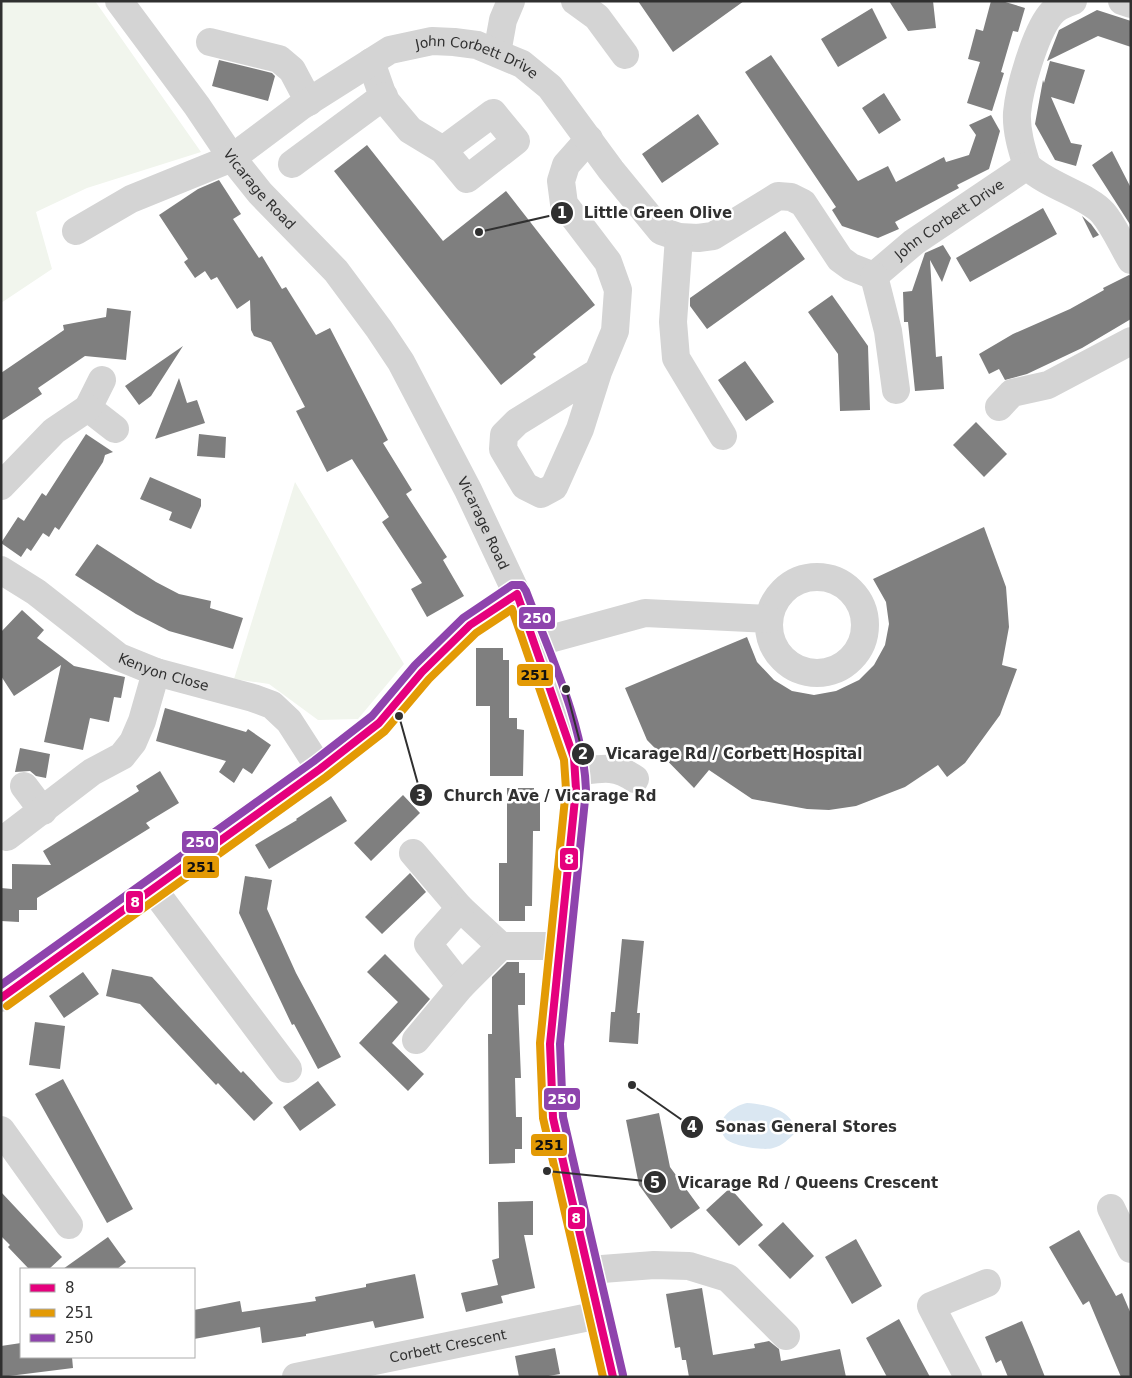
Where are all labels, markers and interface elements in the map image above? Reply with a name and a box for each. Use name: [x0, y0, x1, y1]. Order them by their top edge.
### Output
street label: John Corbett Drive: [413, 33, 541, 82]
street label: Vicarage Road: [220, 146, 299, 232]
street label: John Corbett Drive: [891, 176, 1007, 264]
callout: Little Green Olive: [549, 198, 743, 228]
text: 1: [557, 204, 567, 222]
text: Little Green Olive: [584, 204, 732, 222]
street label: Vicarage Road: [454, 474, 512, 572]
line badge: 250: [518, 606, 556, 630]
text: 250: [522, 610, 552, 626]
street label: Kenyon Close: [116, 650, 211, 694]
line badge: 251: [516, 663, 554, 687]
text: 251: [520, 667, 550, 683]
callout: Vicarage Rd / Corbett Hospital: [570, 739, 872, 769]
text: 2: [578, 745, 588, 763]
text: Vicarage Rd / Corbett Hospital: [606, 745, 862, 763]
callout: Church Ave / Vicarage Rd: [409, 780, 667, 810]
text: 3: [416, 787, 426, 805]
text: Church Ave / Vicarage Rd: [444, 787, 656, 805]
line badge: 250: [181, 830, 219, 854]
text: 250: [185, 834, 215, 850]
line badge: 8: [559, 847, 579, 871]
text: 8: [564, 851, 574, 867]
line badge: 251: [182, 855, 220, 879]
text: 251: [186, 859, 216, 875]
line badge: 8: [125, 890, 144, 914]
text: 8: [130, 894, 140, 910]
line badge: 250: [543, 1087, 581, 1111]
text: 250: [547, 1091, 577, 1107]
callout: Sonas General Stores: [680, 1112, 907, 1142]
text: 4: [687, 1118, 697, 1136]
text: Sonas General Stores: [715, 1118, 897, 1136]
line badge: 251: [530, 1133, 568, 1157]
text: 251: [534, 1137, 564, 1153]
callout: Vicarage Rd / Queens Crescent: [642, 1167, 948, 1197]
text: 5: [650, 1174, 660, 1192]
text: Vicarage Rd / Queens Crescent: [678, 1174, 938, 1192]
line badge: 8: [567, 1206, 586, 1230]
text: 8: [571, 1210, 581, 1226]
legend: [20, 1268, 195, 1358]
text: 8: [65, 1279, 75, 1297]
text: 251: [65, 1304, 94, 1322]
street label: Corbett Crescent: [388, 1326, 508, 1366]
text: 250: [65, 1329, 94, 1347]

